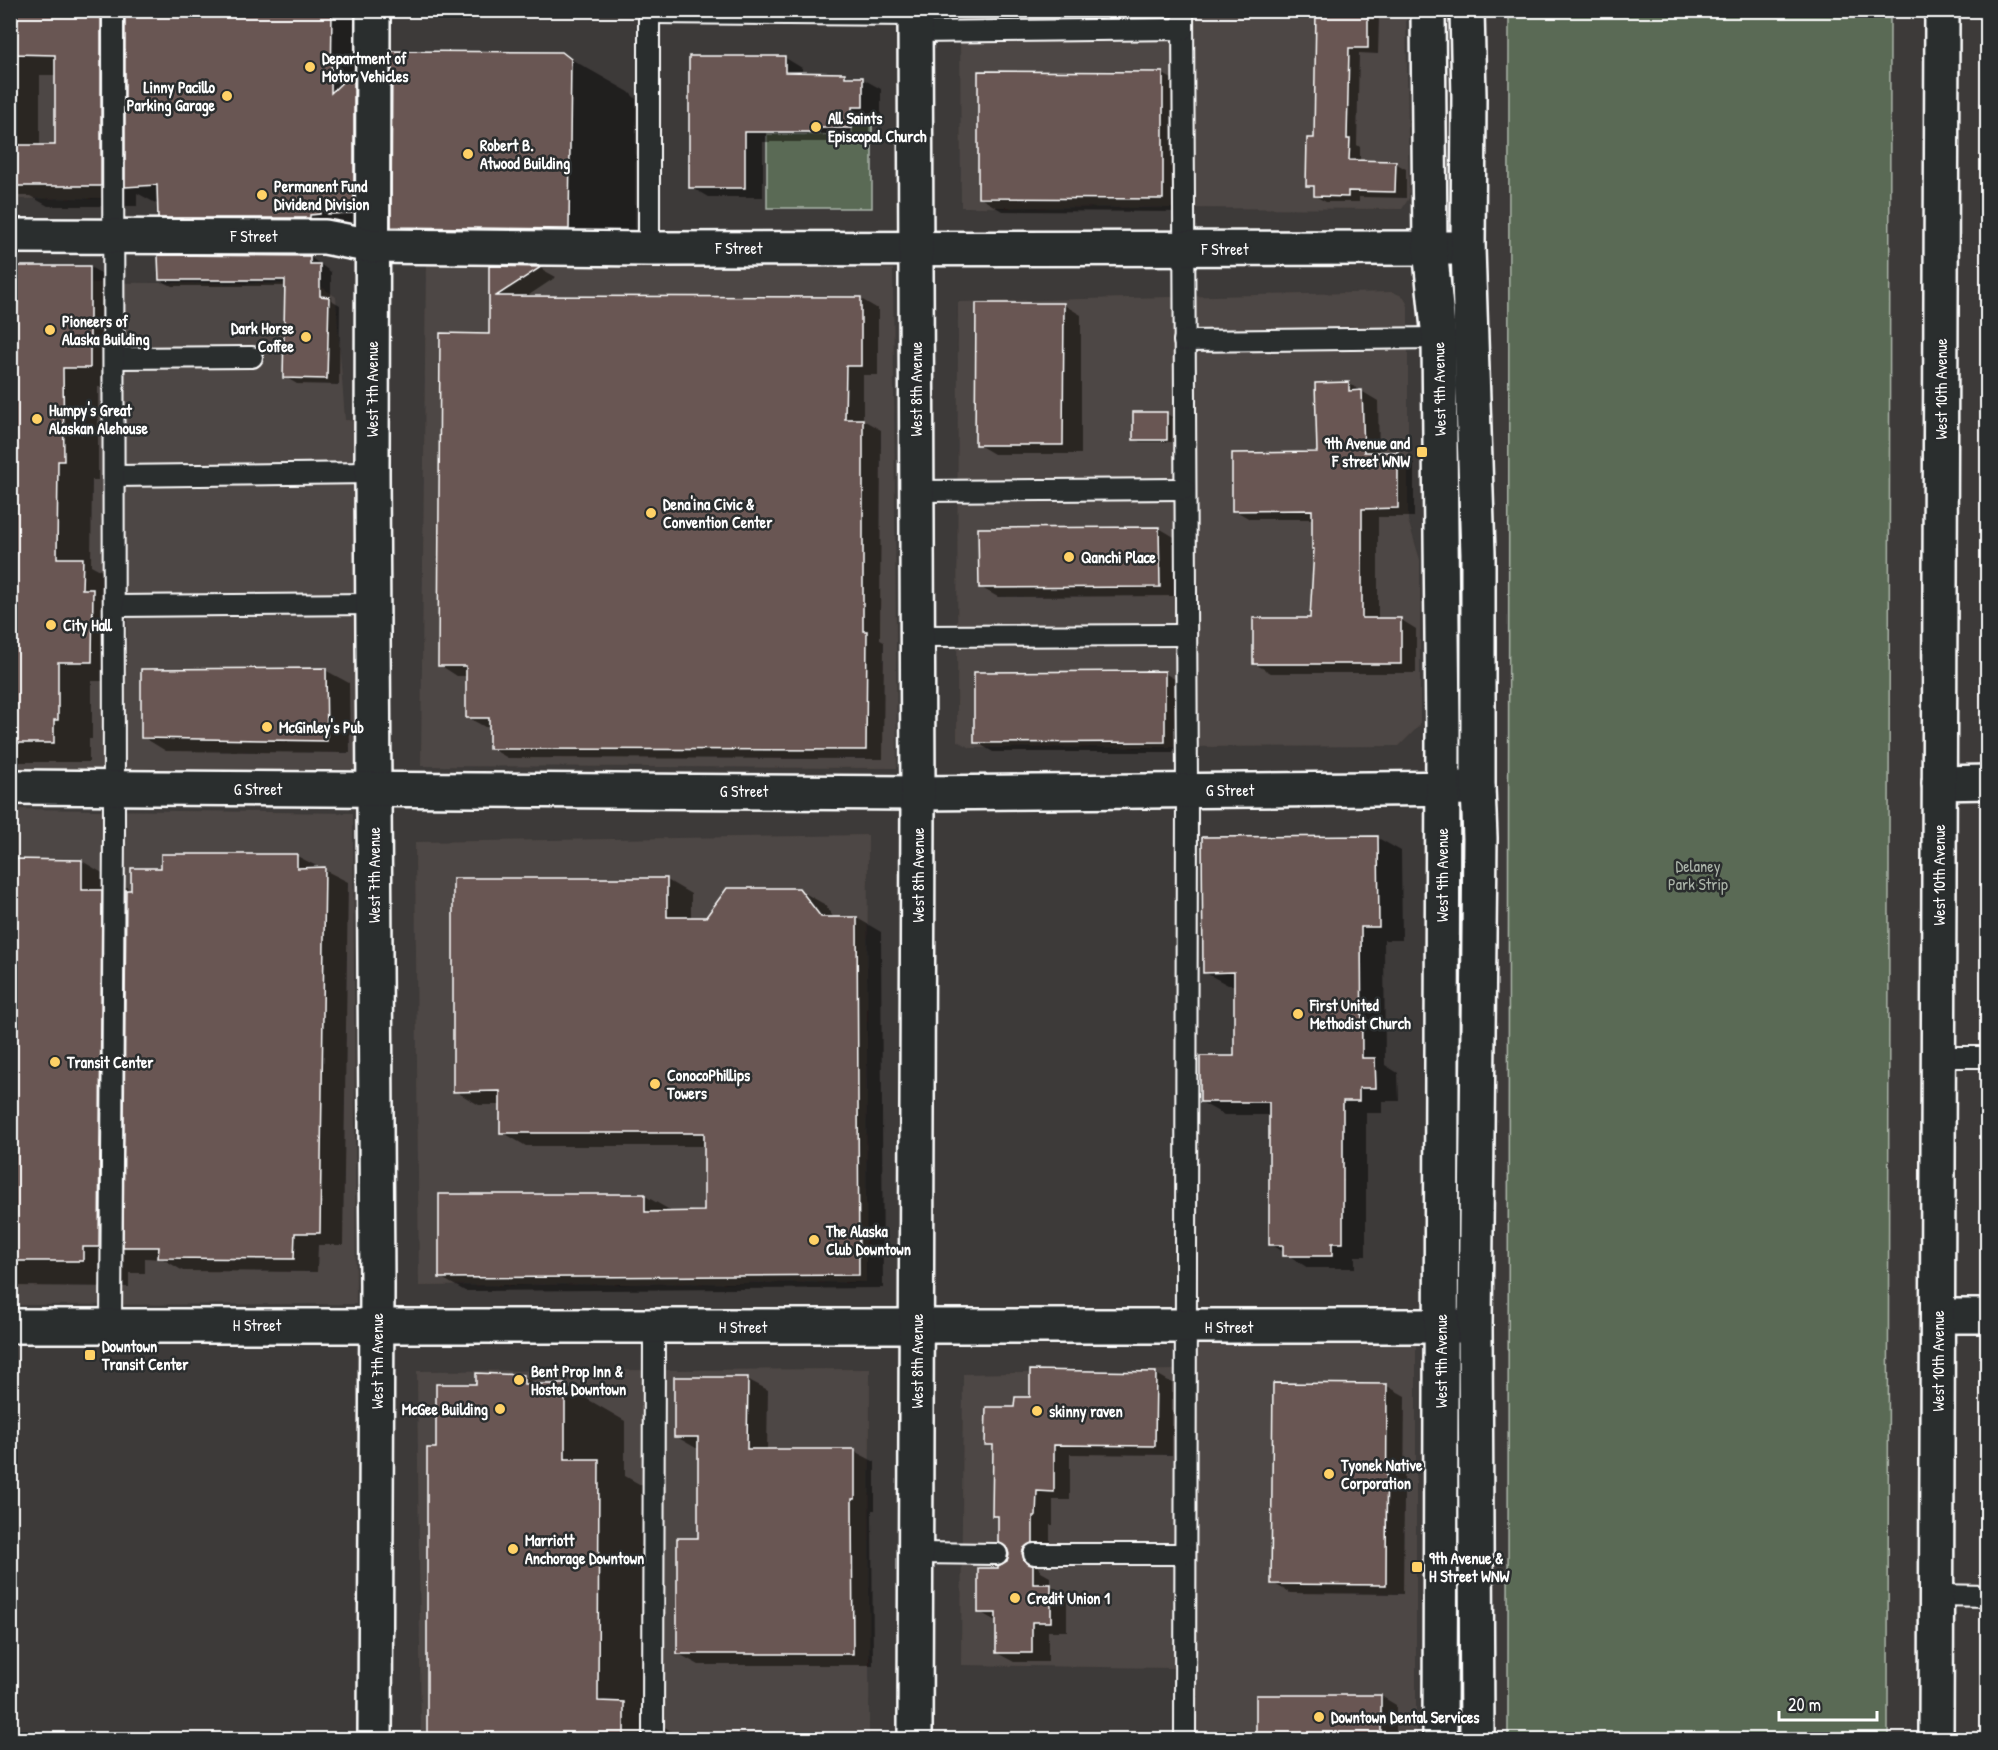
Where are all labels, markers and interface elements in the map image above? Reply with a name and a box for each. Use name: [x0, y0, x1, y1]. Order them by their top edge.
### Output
place label: Department of Motor Vehicles: [322, 47, 409, 87]
marker: Department of Motor Vehicles: [303, 60, 317, 74]
place label: Linny Pacillo Parking Garage: [127, 76, 216, 117]
marker: Linny Pacillo Parking Garage: [220, 89, 234, 103]
place label: All Saints Episcopal Church: [828, 107, 927, 148]
marker: All Saints Episcopal Church: [809, 120, 823, 134]
place label: Robert B. Atwood Building: [480, 134, 570, 175]
marker: Robert B. Atwood Building: [461, 147, 475, 161]
place label: Permanent Fund Dividend Division: [274, 175, 370, 215]
marker: Permanent Fund Dividend Division: [255, 188, 269, 202]
street label: F Street: [230, 225, 278, 247]
street label: F Street: [715, 237, 763, 259]
street label: F Street: [1201, 238, 1249, 260]
place label: Pioneers of Alaska Building: [62, 310, 150, 351]
place label: Dark Horse Coffee: [231, 317, 295, 357]
marker: Pioneers of Alaska Building: [43, 323, 57, 337]
marker: Dark Horse Coffee: [299, 330, 313, 344]
street label: West 10th Avenue: [1930, 338, 1952, 440]
street label: West 7th Avenue: [361, 340, 383, 437]
street label: West 8th Avenue: [905, 341, 927, 436]
street label: West 9th Avenue: [1427, 341, 1451, 436]
place label: Humpy's Great Alaskan Alehouse: [49, 399, 148, 439]
marker: Humpy's Great Alaskan Alehouse: [30, 412, 44, 426]
place label: 9th Avenue and F street WNW: [1324, 432, 1411, 472]
marker: 9th Avenue and F street WNW: [1415, 445, 1429, 459]
place label: Dena'ina Civic & Convention Center: [663, 493, 773, 533]
marker: Dena'ina Civic & Convention Center: [644, 506, 658, 520]
place label: Qanchi Place: [1081, 546, 1157, 568]
marker: Qanchi Place: [1062, 550, 1076, 564]
place label: City Hall: [63, 614, 113, 637]
marker: City Hall: [44, 618, 58, 632]
place label: McGinley's Pub: [279, 716, 364, 739]
marker: McGinley's Pub: [260, 720, 274, 734]
street label: G Street: [234, 778, 283, 800]
street label: G Street: [1206, 779, 1255, 801]
street label: G Street: [720, 780, 769, 802]
street label: West 10th Avenue: [1928, 824, 1950, 926]
street label: West 7th Avenue: [363, 826, 385, 923]
street label: West 8th Avenue: [907, 827, 929, 922]
street label: West 9th Avenue: [1431, 827, 1453, 922]
park label: Delaney Park Strip: [1668, 855, 1728, 895]
place label: First United Methodist Church: [1309, 994, 1411, 1034]
marker: First United Methodist Church: [1291, 1007, 1305, 1021]
place label: Transit Center: [66, 1051, 154, 1073]
marker: Transit Center: [48, 1055, 62, 1069]
place label: ConocoPhillips Towers: [666, 1064, 751, 1104]
marker: ConocoPhillips Towers: [648, 1077, 662, 1091]
place label: The Alaska Club Downtown: [825, 1220, 911, 1260]
marker: The Alaska Club Downtown: [807, 1233, 821, 1247]
street label: West 10th Avenue: [1927, 1310, 1949, 1412]
street label: West 7th Avenue: [366, 1312, 388, 1409]
street label: West 8th Avenue: [906, 1313, 928, 1408]
street label: West 9th Avenue: [1430, 1313, 1452, 1408]
street label: H Street: [233, 1314, 282, 1336]
street label: H Street: [719, 1316, 768, 1338]
street label: H Street: [1205, 1316, 1254, 1338]
place label: Downtown Transit Center: [101, 1335, 189, 1375]
marker: Downtown Transit Center: [83, 1348, 97, 1362]
place label: Bent Prop Inn & Hostel Downtown: [531, 1360, 626, 1400]
marker: Bent Prop Inn & Hostel Downtown: [512, 1373, 526, 1387]
place label: McGee Building: [402, 1398, 488, 1421]
place label: skinny raven: [1049, 1400, 1123, 1423]
marker: McGee Building: [493, 1402, 507, 1416]
marker: skinny raven: [1030, 1404, 1044, 1418]
place label: Tyonek Native Corporation: [1340, 1454, 1423, 1495]
marker: Tyonek Native Corporation: [1322, 1467, 1336, 1481]
place label: Marriott Anchorage Downtown: [525, 1529, 644, 1570]
marker: Marriott Anchorage Downtown: [506, 1542, 520, 1556]
place label: 9th Avenue & H Street WNW: [1429, 1547, 1509, 1587]
marker: 9th Avenue & H Street WNW: [1410, 1560, 1424, 1574]
place label: Credit Union 1: [1027, 1587, 1110, 1609]
marker: Credit Union 1: [1008, 1591, 1022, 1605]
scale bar: [1779, 1684, 1876, 1722]
text: 20 m: [1788, 1692, 1821, 1717]
place label: Downtown Dental Services: [1331, 1706, 1480, 1728]
marker: Downtown Dental Services: [1312, 1710, 1326, 1724]

